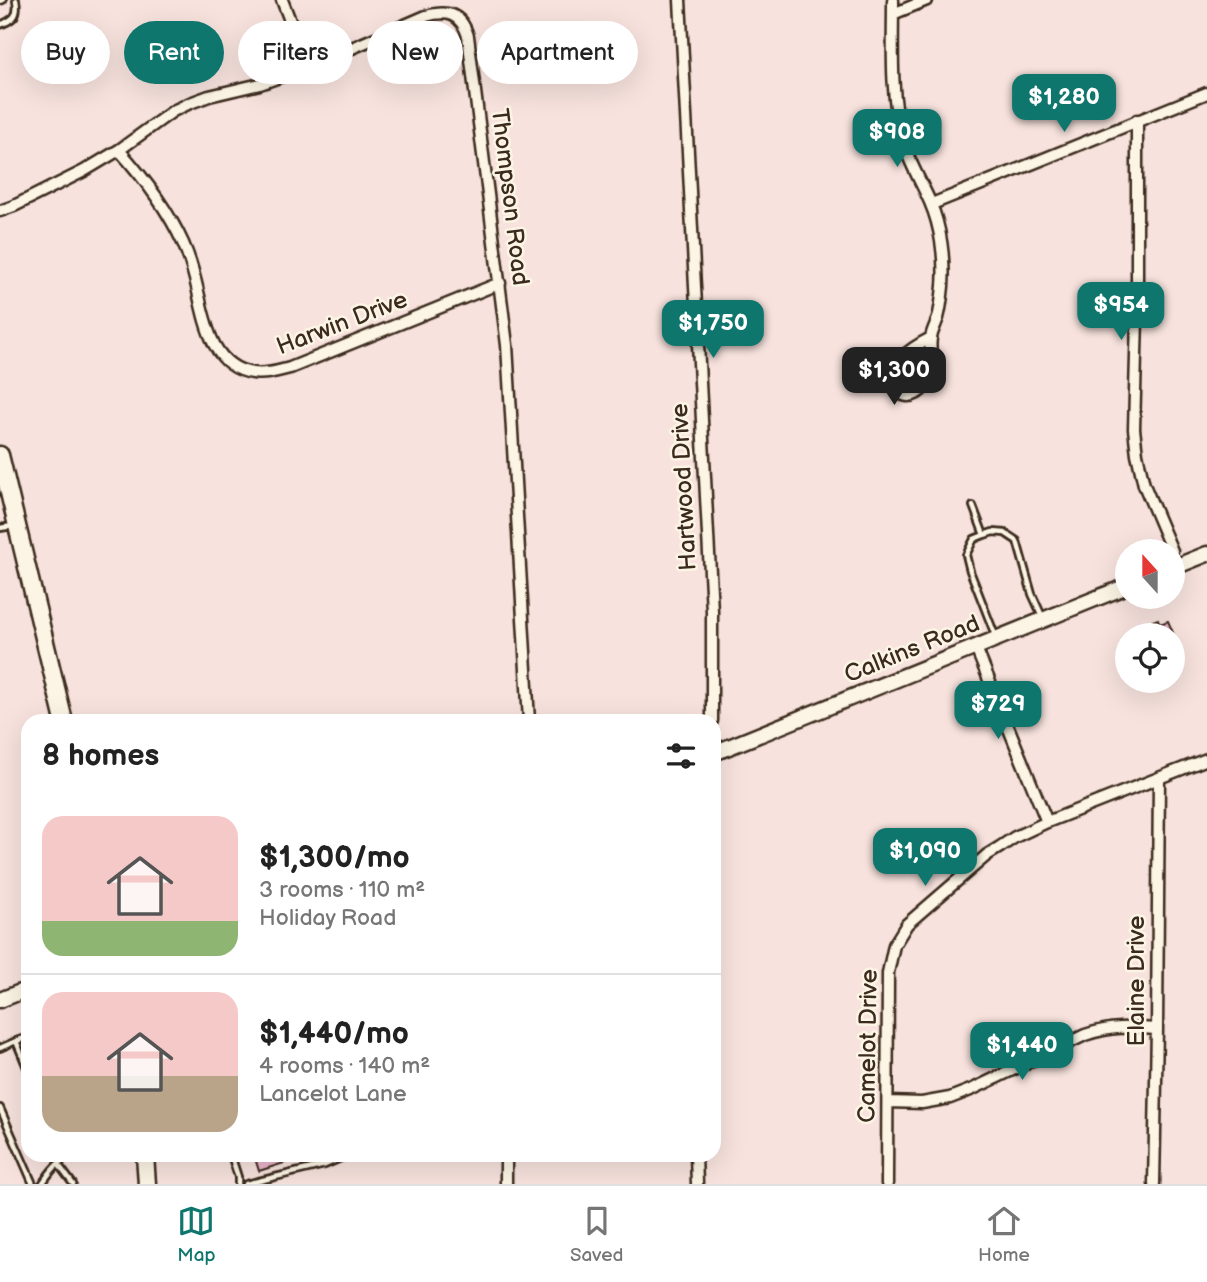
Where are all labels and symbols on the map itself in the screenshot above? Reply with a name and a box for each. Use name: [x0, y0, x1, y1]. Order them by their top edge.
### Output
pin: $1,280: [1007, 74, 1121, 134]
street label: Thompson Road: [485, 107, 535, 287]
pin: $908: [856, 110, 938, 169]
pin: $954: [1080, 282, 1162, 342]
street label: Harwin Drive: [272, 285, 412, 361]
pin: $1,750: [656, 300, 770, 360]
pin: $1,300: [837, 348, 951, 407]
street label: Hartwood Drive: [665, 403, 703, 571]
north arrow: [1115, 539, 1185, 609]
street label: Calkins Road: [840, 609, 984, 689]
pin: $729: [957, 682, 1039, 741]
pin: $1,090: [868, 828, 982, 888]
street label: Elaine Drive: [1122, 916, 1151, 1046]
street label: Camelot Drive: [852, 969, 884, 1123]
pin: $1,440: [965, 1023, 1079, 1082]

